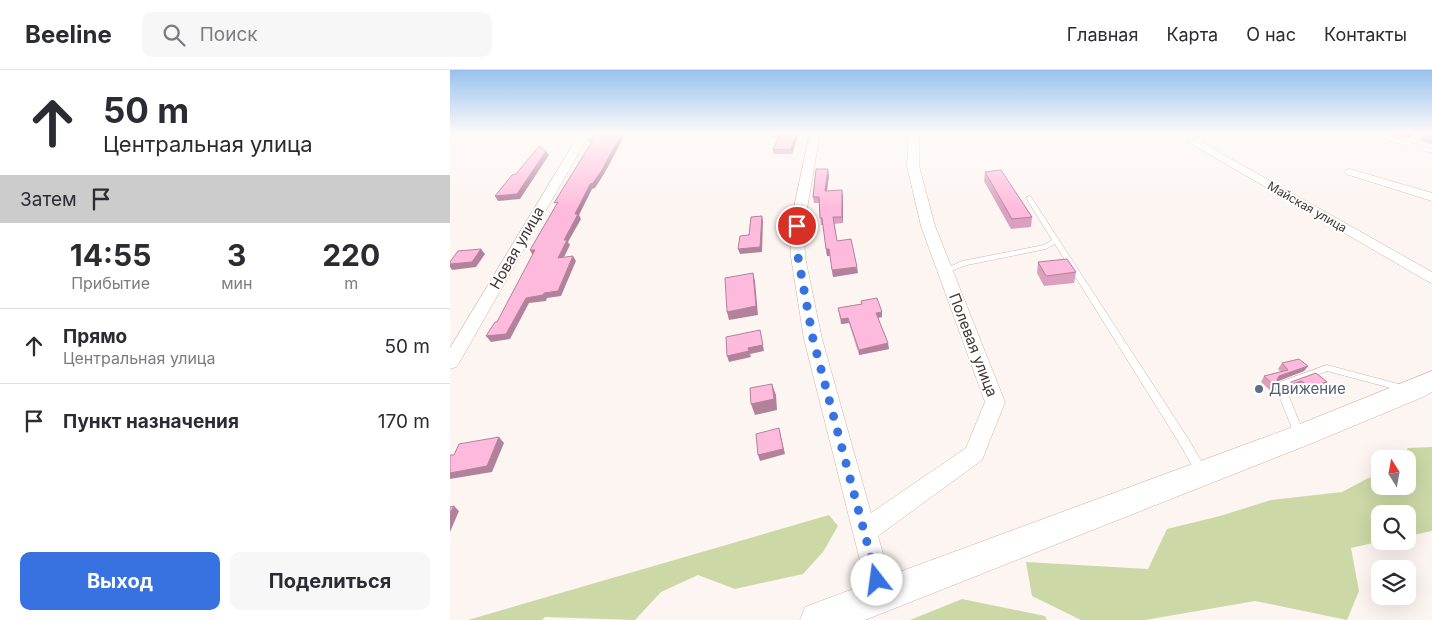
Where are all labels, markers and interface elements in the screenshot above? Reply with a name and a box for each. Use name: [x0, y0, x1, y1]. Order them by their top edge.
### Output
search box: [142, 12, 492, 57]
text: Beeline: [25, 20, 112, 49]
icon: search: [160, 21, 188, 49]
text: Поиск: [200, 23, 258, 46]
text: Главная: [1067, 24, 1138, 45]
text: Карта: [1166, 24, 1218, 45]
text: О нас: [1246, 24, 1296, 45]
text: Контакты: [1324, 24, 1407, 45]
text: 50 m: [103, 89, 189, 131]
icon: ahead: [20, 90, 85, 155]
text: Центральная улица: [103, 131, 313, 157]
street label: Майская улица: [1265, 178, 1349, 235]
icon: arrive: [87, 185, 115, 213]
text: Затем: [20, 188, 77, 211]
street label: Новая улица: [485, 203, 548, 292]
pin: [776, 205, 818, 247]
icon: arrive: [783, 212, 811, 240]
text: 14:55: [70, 237, 151, 273]
text: 3: [227, 237, 246, 273]
text: 220: [322, 237, 380, 273]
text: Прибытие: [71, 273, 150, 293]
text: мин: [221, 273, 252, 293]
text: m: [344, 273, 358, 293]
street label: Полевая улица: [945, 290, 1002, 399]
text: Прямо: [63, 325, 127, 348]
icon: ahead: [20, 332, 48, 360]
text: 50 m: [384, 335, 430, 358]
text: Центральная улица: [63, 348, 215, 368]
place label: Движение: [1269, 379, 1346, 398]
marker: Движение: [1253, 383, 1265, 395]
icon: arrive: [20, 407, 48, 435]
text: Пункт назначения: [63, 410, 239, 433]
text: 170 m: [378, 410, 430, 433]
north arrow: [1371, 450, 1416, 495]
map controls: [1371, 450, 1416, 605]
button: search: [1371, 505, 1416, 550]
button: Выход: [20, 552, 220, 610]
button: Поделиться: [230, 552, 430, 610]
position arrow: [850, 553, 902, 605]
button: layers: [1371, 560, 1416, 605]

